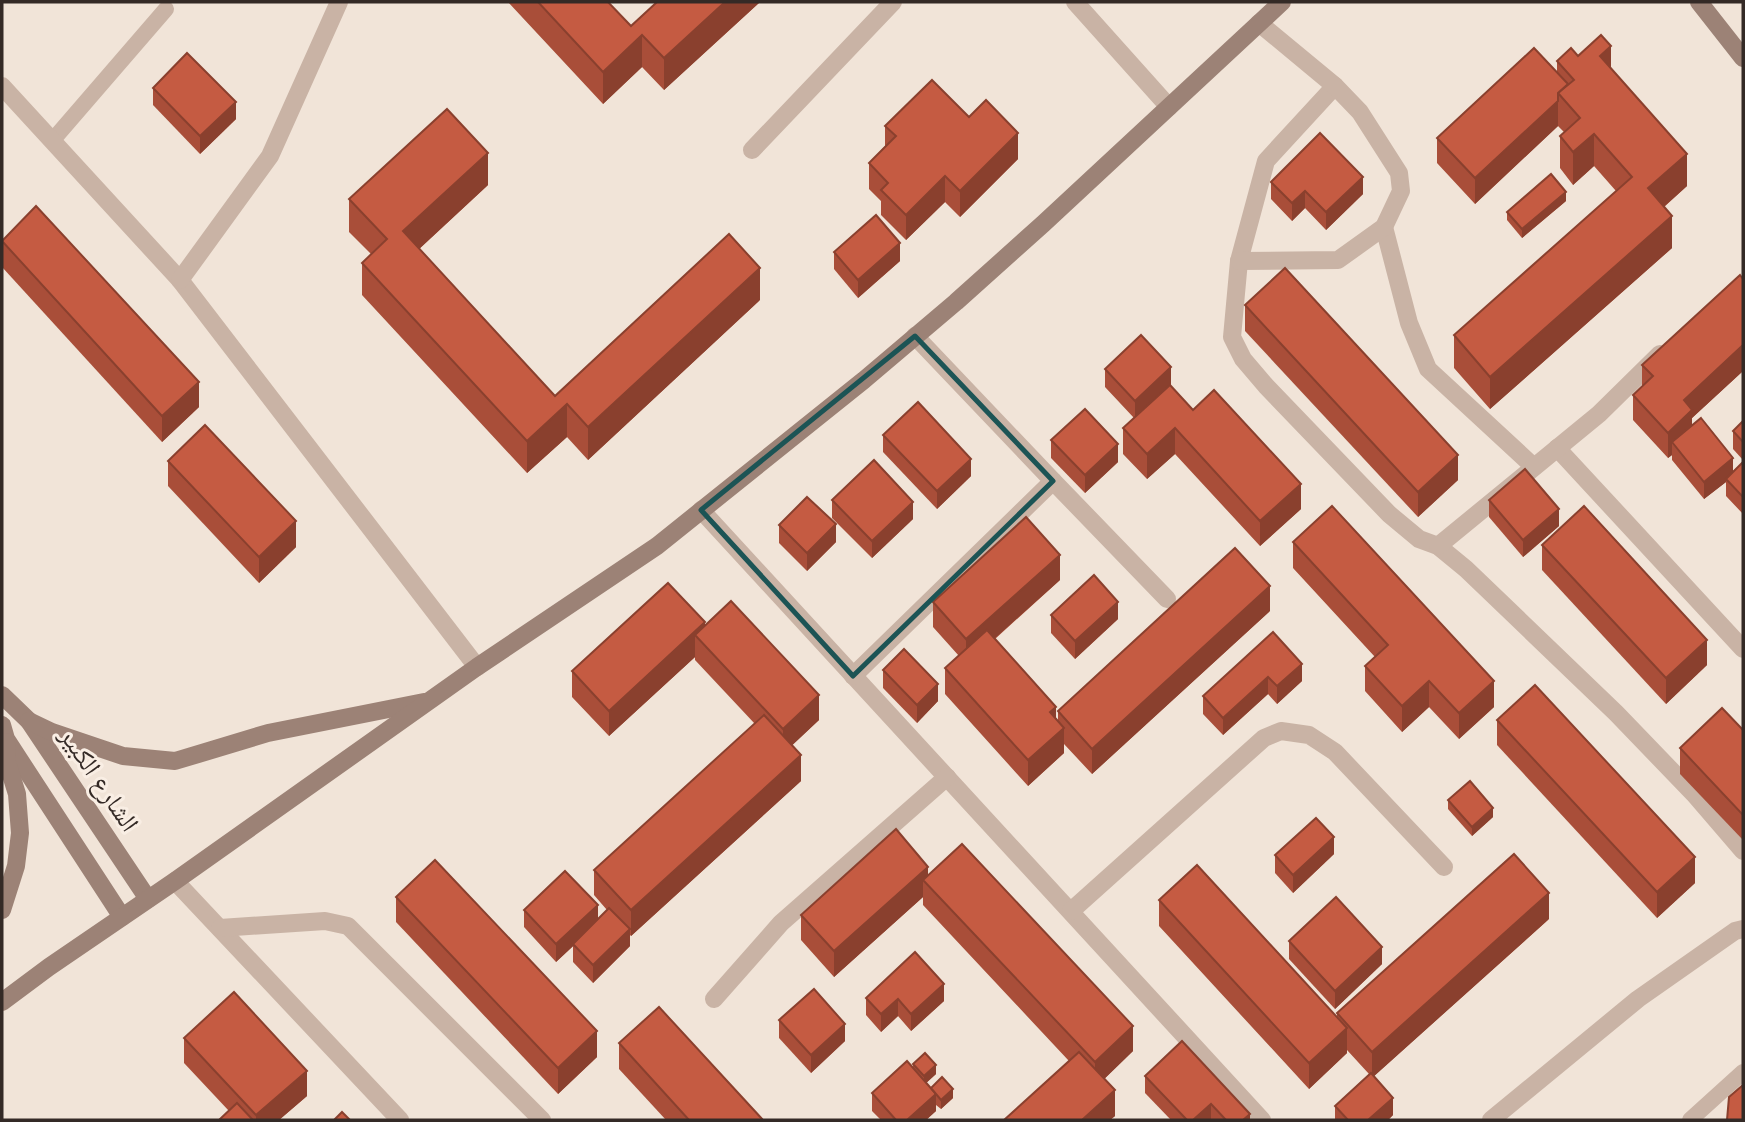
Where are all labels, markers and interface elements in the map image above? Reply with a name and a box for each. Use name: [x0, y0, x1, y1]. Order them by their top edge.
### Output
street label: الشارع الكبير: [52, 720, 147, 838]

